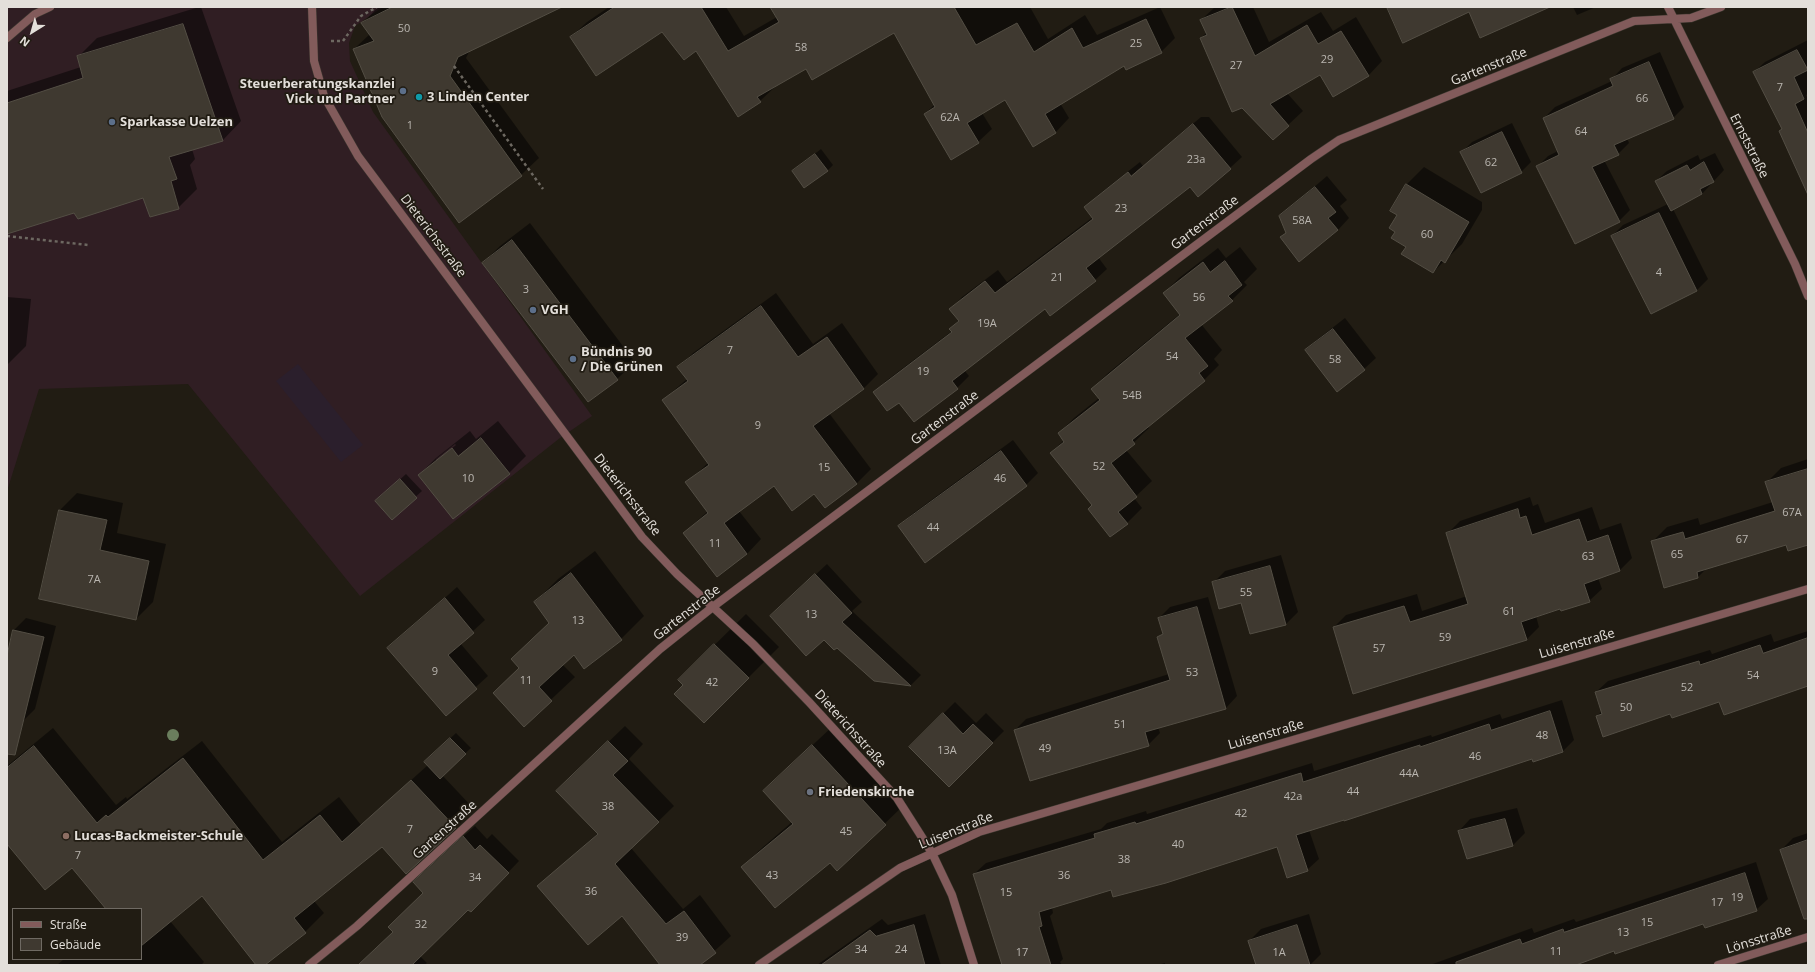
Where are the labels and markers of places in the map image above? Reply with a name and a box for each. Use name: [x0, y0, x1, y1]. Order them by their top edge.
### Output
place label: Steuerberatungskanzlei Vick und Partner: [240, 76, 395, 107]
marker: Steuerberatungskanzlei Vick und Partner: [398, 86, 408, 96]
place label: 3 Linden Center: [427, 89, 529, 105]
marker: 3 Linden Center: [414, 92, 424, 102]
place label: Sparkasse Uelzen: [120, 114, 233, 130]
marker: Sparkasse Uelzen: [107, 117, 117, 127]
place label: VGH: [541, 302, 569, 318]
marker: VGH: [528, 305, 538, 315]
place label: Bündnis 90 / Die Grünen: [581, 344, 663, 375]
marker: Bündnis 90 / Die Grünen: [568, 354, 578, 364]
place label: Friedenskirche: [818, 784, 914, 800]
marker: Friedenskirche: [805, 787, 815, 797]
place label: Lucas-Backmeister-Schule: [74, 828, 243, 844]
marker: Lucas-Backmeister-Schule: [61, 831, 71, 841]

